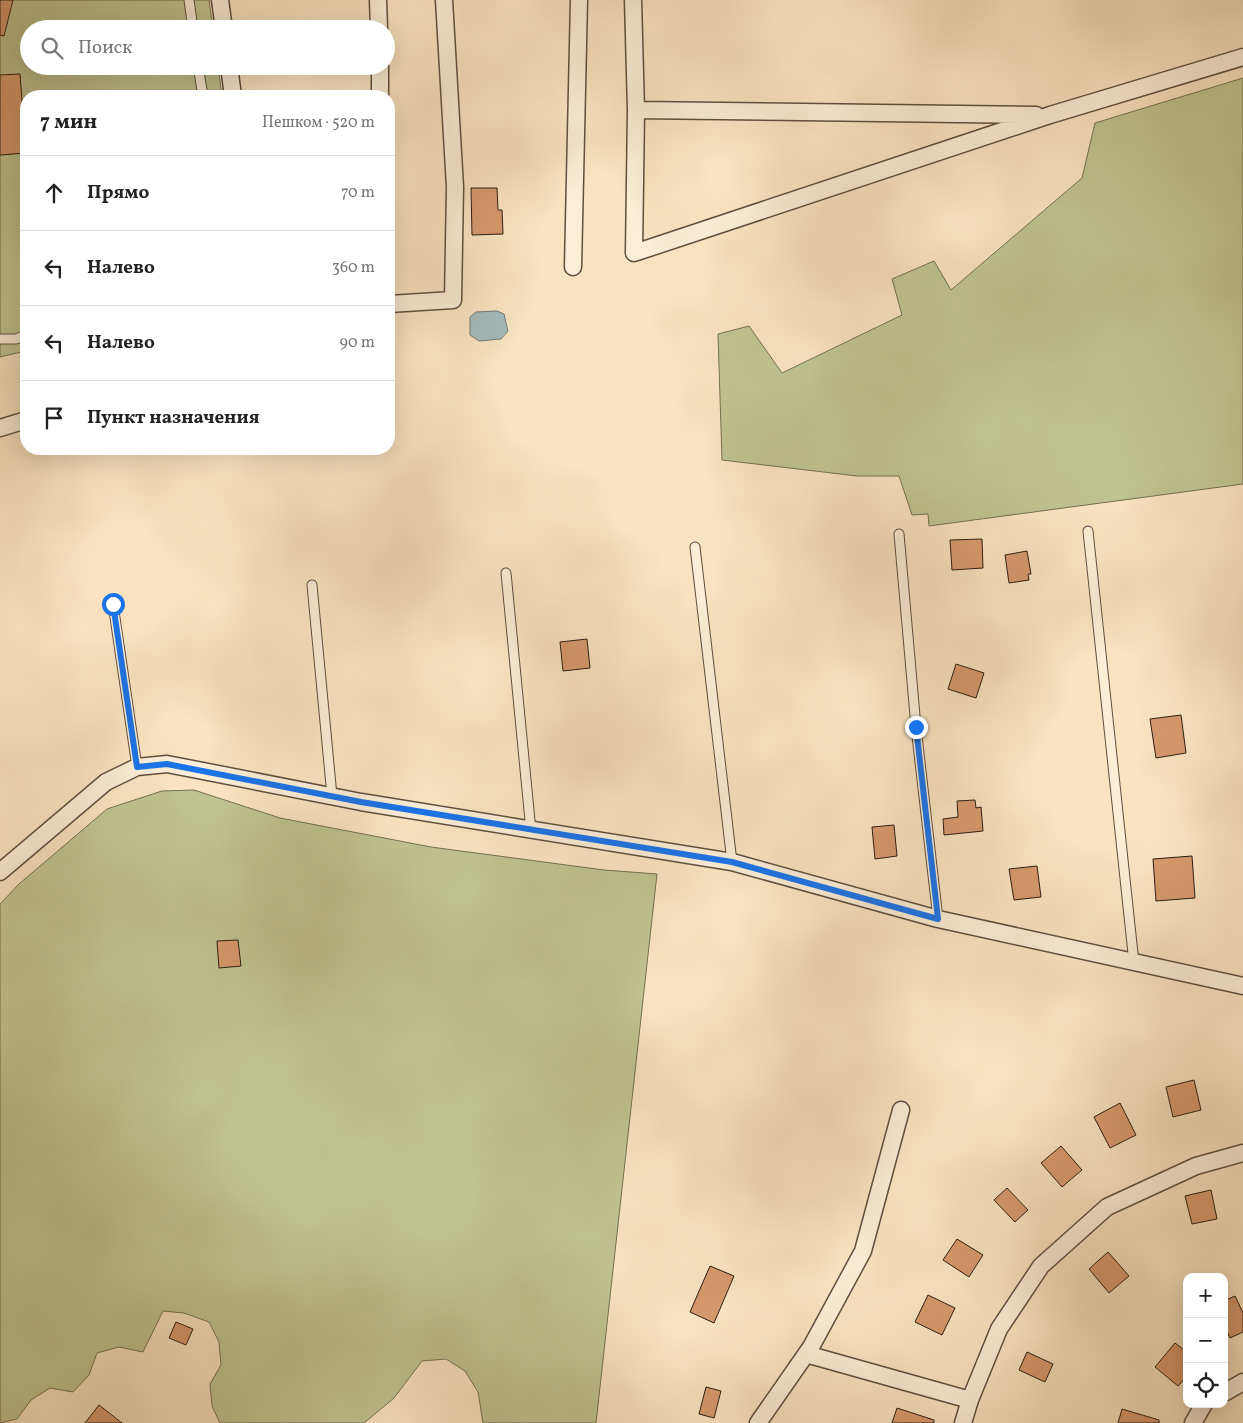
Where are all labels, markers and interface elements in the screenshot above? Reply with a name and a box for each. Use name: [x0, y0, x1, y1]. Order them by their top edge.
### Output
search box: [20, 20, 395, 75]
icon: search: [38, 34, 66, 62]
text: Поиск: [78, 35, 132, 61]
text: 7 мин: [40, 108, 97, 137]
text: Пешком · 520 m: [262, 112, 375, 134]
icon: ahead: [40, 179, 68, 207]
text: Прямо: [87, 180, 149, 206]
text: 70 m: [341, 182, 375, 204]
icon: left: [40, 254, 68, 282]
text: Налево: [87, 255, 155, 281]
text: 360 m: [332, 257, 375, 279]
icon: left: [40, 329, 68, 357]
text: Налево: [87, 330, 155, 356]
text: 90 m: [339, 332, 375, 354]
icon: arrive: [40, 404, 68, 432]
text: Пункт назначения: [87, 405, 260, 431]
route start: [102, 593, 125, 616]
route end: [905, 716, 928, 739]
map controls: [1183, 1273, 1228, 1408]
button: +: [1183, 1273, 1228, 1318]
button: −: [1183, 1318, 1228, 1363]
button: locate: [1183, 1363, 1228, 1408]

